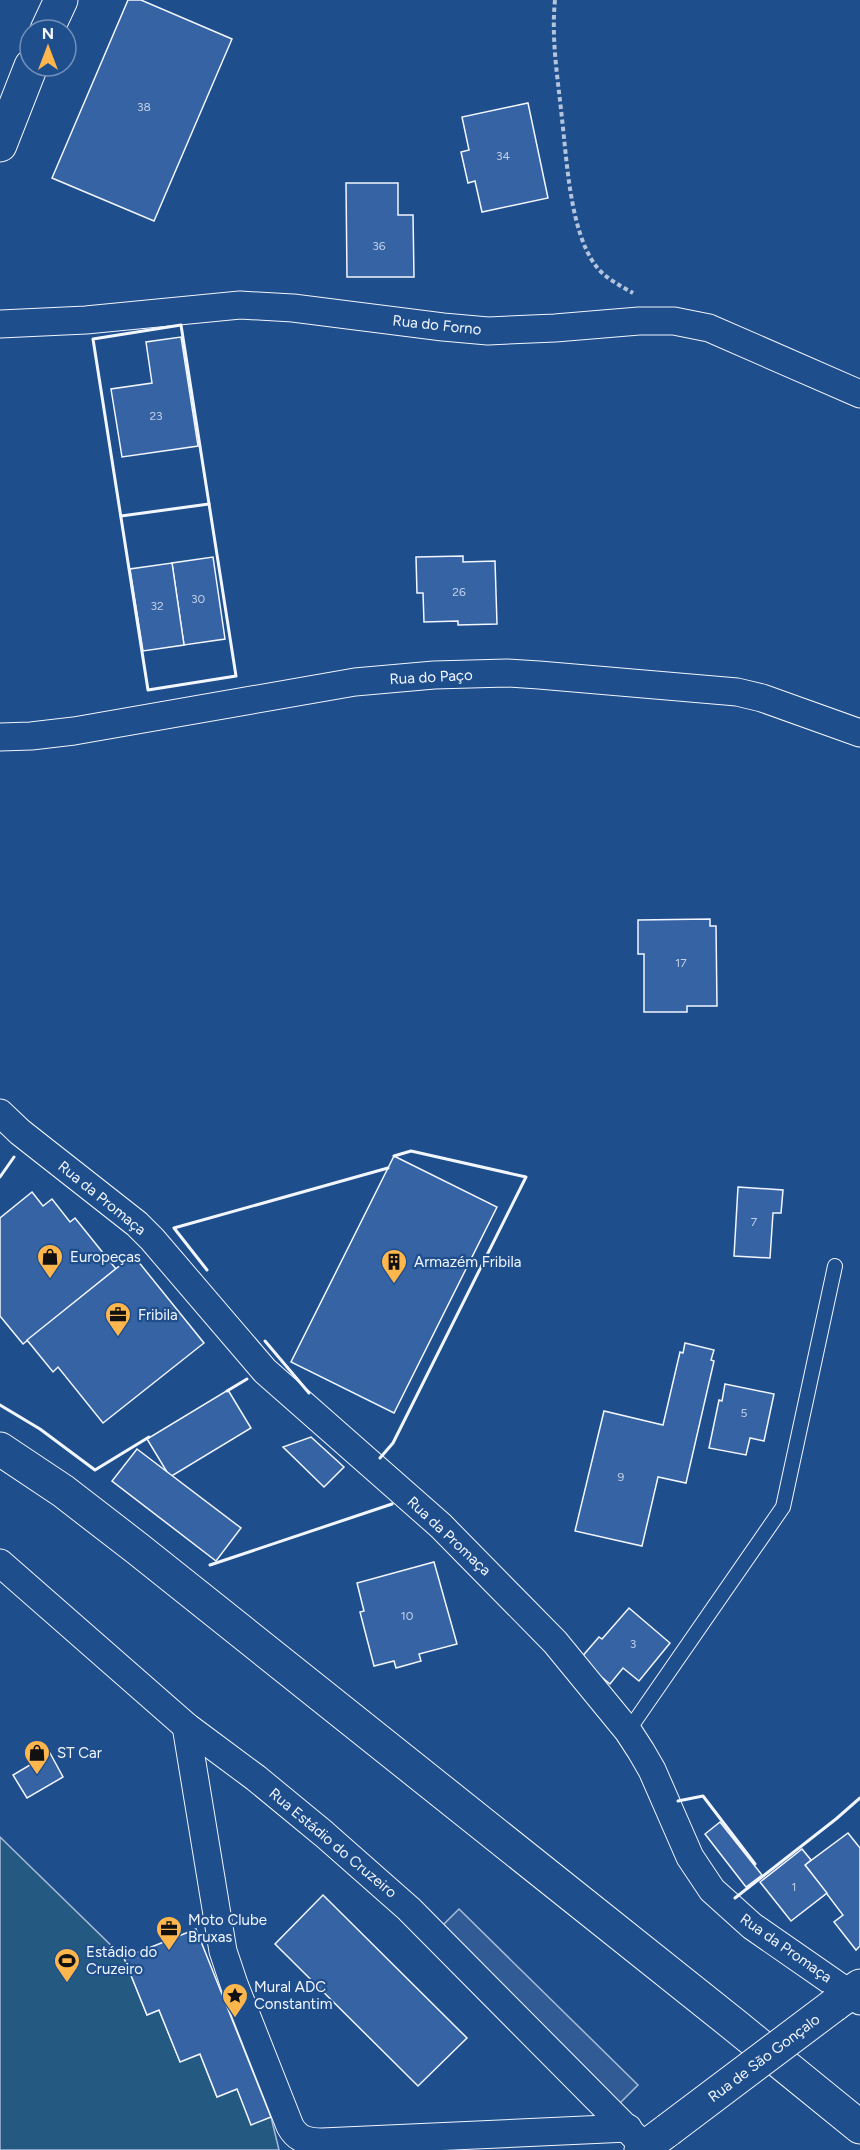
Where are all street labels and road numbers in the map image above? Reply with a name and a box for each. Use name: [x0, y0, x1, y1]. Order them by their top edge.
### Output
street label: Rua do Forno: [392, 311, 483, 339]
street label: Rua do Paço: [389, 666, 473, 688]
street label: Rua da Promaça: [54, 1157, 150, 1239]
street label: Rua da Promaça: [403, 1493, 495, 1579]
street label: Rua Estádio do Cruzeiro: [265, 1784, 401, 1902]
street label: Rua da Promaça: [737, 1910, 835, 1986]
street label: Rua de São Gonçalo: [705, 2010, 824, 2106]

